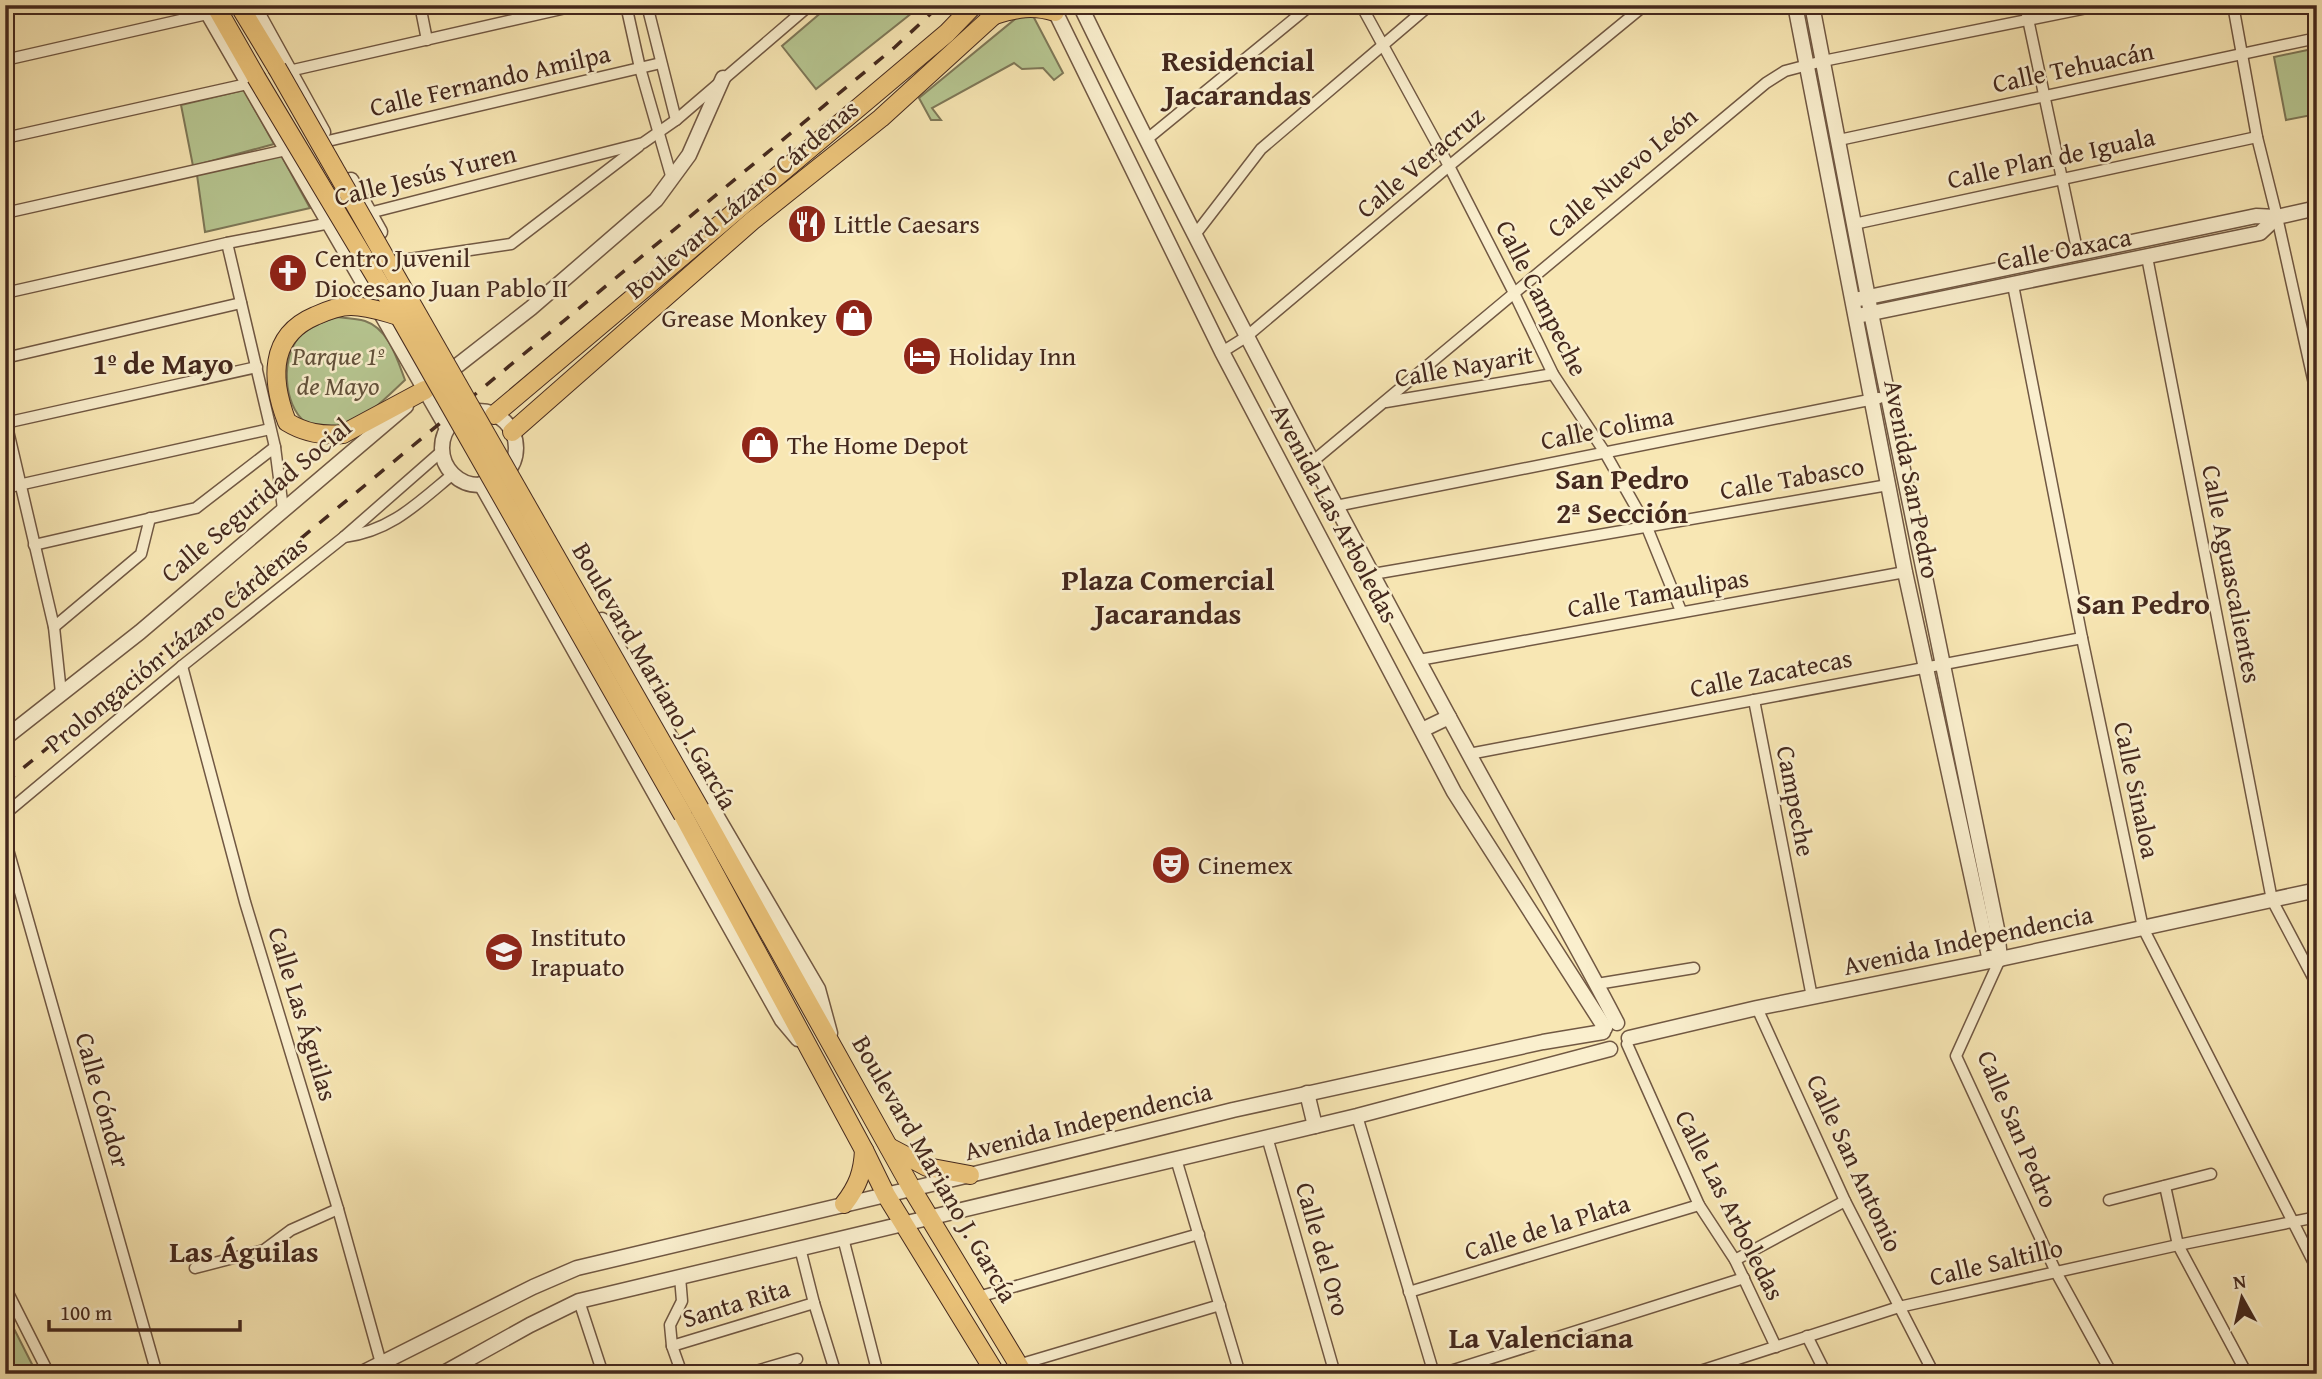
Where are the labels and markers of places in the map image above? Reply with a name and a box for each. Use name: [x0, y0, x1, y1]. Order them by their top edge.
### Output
restaurant icon: Little Caesars: [786, 203, 828, 245]
place label: Little Caesars: [834, 204, 980, 243]
place label: Centro Juvenil Diocesano Juan Pablo II: [315, 238, 568, 307]
church icon: Centro Juvenil Diocesano Juan Pablo II: [267, 252, 309, 294]
shop icon: Grease Monkey: [833, 297, 875, 339]
place label: Grease Monkey: [662, 298, 827, 337]
hotel icon: Holiday Inn: [901, 335, 943, 377]
place label: Holiday Inn: [949, 336, 1077, 375]
shop icon: The Home Depot: [739, 424, 781, 466]
place label: The Home Depot: [787, 425, 968, 464]
theatre icon: Cinemex: [1150, 844, 1192, 886]
place label: Cinemex: [1198, 845, 1293, 884]
place label: Instituto Irapuato: [531, 917, 626, 986]
school or university icon: Instituto Irapuato: [483, 931, 525, 973]

